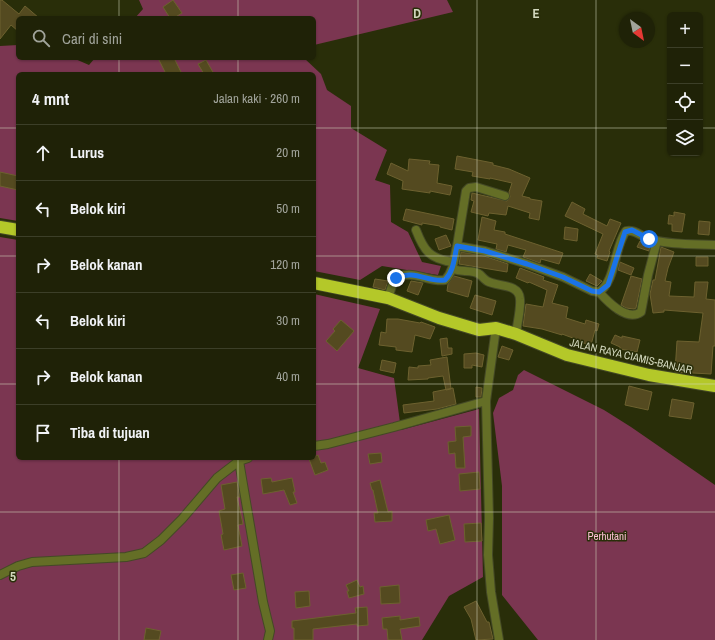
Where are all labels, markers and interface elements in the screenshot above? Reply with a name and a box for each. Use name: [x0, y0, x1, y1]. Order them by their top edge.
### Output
text: D: [413, 5, 421, 22]
text: E: [532, 5, 540, 22]
north arrow: [619, 12, 655, 48]
map controls: [667, 12, 703, 156]
button: +: [667, 12, 703, 48]
search box: [16, 16, 316, 60]
icon: search: [30, 27, 52, 49]
text: Cari di sini: [62, 28, 122, 49]
button: −: [667, 48, 703, 84]
button: locate: [667, 84, 703, 120]
text: 4 mnt: [32, 87, 69, 110]
text: Jalan kaki · 260 m: [213, 90, 300, 107]
button: layers: [667, 120, 703, 156]
icon: ahead: [32, 142, 54, 164]
text: Lurus: [70, 142, 104, 163]
text: 20 m: [276, 144, 300, 161]
icon: left: [32, 198, 54, 220]
text: Belok kiri: [70, 198, 125, 219]
text: 50 m: [276, 200, 300, 217]
route start: [640, 230, 658, 248]
icon: right: [32, 254, 54, 276]
text: Belok kanan: [70, 254, 142, 275]
text: 120 m: [270, 256, 300, 273]
route end: [387, 269, 405, 287]
icon: left: [32, 310, 54, 332]
text: Belok kiri: [70, 310, 125, 331]
text: 30 m: [276, 312, 300, 329]
street label: JALAN RAYA CIAMIS-BANJAR: [568, 335, 694, 377]
icon: right: [32, 366, 54, 388]
text: Belok kanan: [70, 366, 142, 387]
text: 40 m: [276, 368, 300, 385]
icon: arrive: [32, 422, 54, 444]
text: Tiba di tujuan: [70, 422, 150, 443]
park label: Perhutani: [587, 529, 627, 543]
text: 5: [10, 568, 16, 585]

